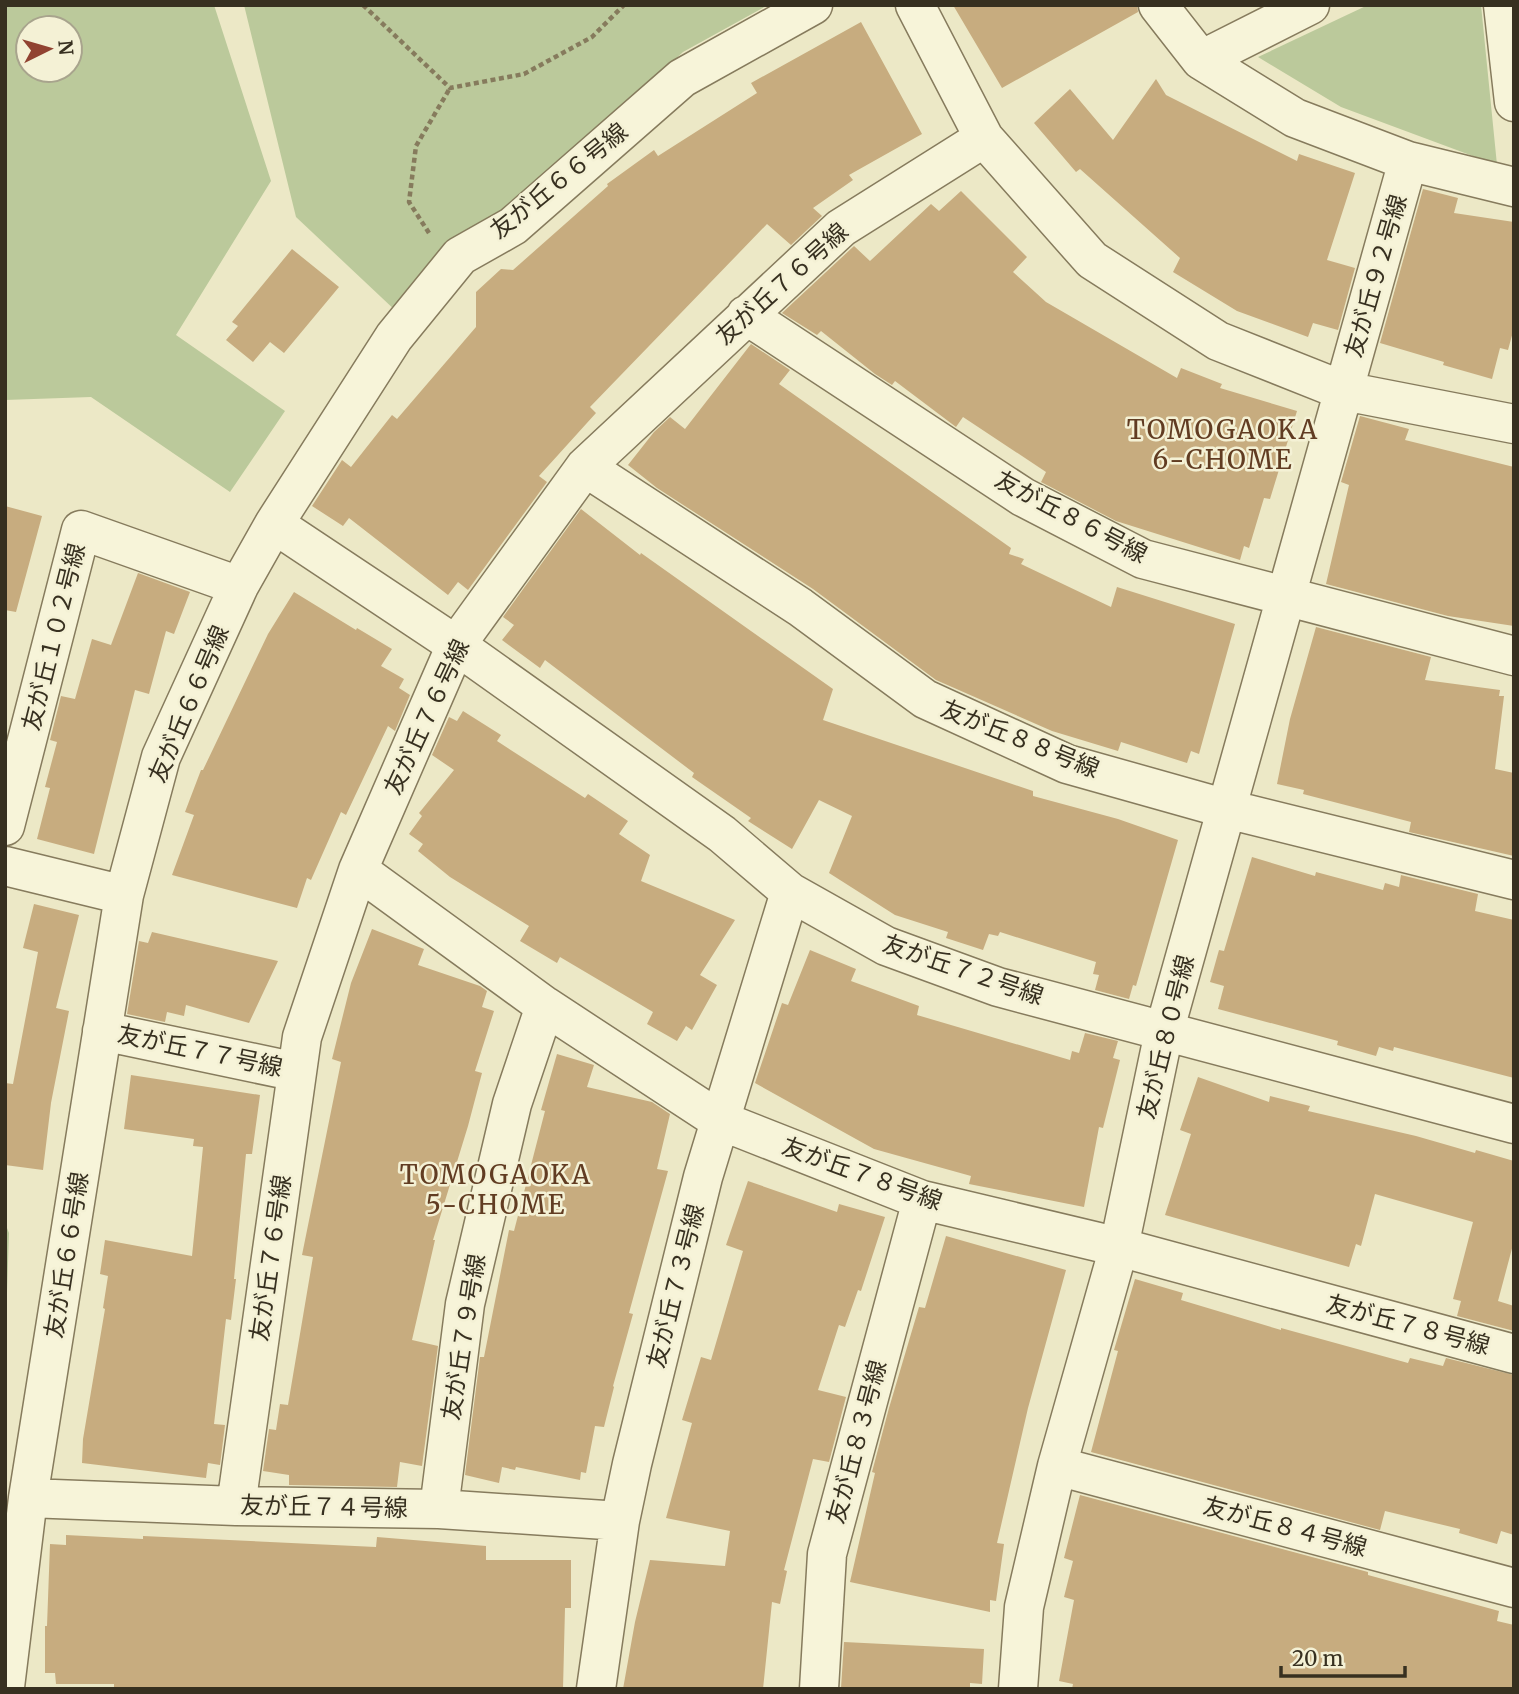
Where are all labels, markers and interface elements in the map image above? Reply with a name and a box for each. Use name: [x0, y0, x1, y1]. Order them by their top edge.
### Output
north arrow: [14, 14, 84, 84]
text: N: [53, 39, 79, 56]
street label: 友が丘６６号線: [484, 116, 634, 246]
street label: 友が丘９２号線: [1337, 191, 1414, 361]
street label: 友が丘７６号線: [709, 216, 854, 351]
district label: TOMOGAOKA 6-CHOME: [1127, 413, 1319, 476]
street label: 友が丘８６号線: [990, 463, 1153, 570]
street label: 友が丘１０２号線: [15, 540, 92, 734]
street label: 友が丘６６号線: [141, 620, 236, 787]
street label: 友が丘７６号線: [377, 634, 476, 799]
street label: 友が丘８８号線: [936, 693, 1104, 784]
street label: 友が丘７２号線: [879, 928, 1048, 1012]
street label: 友が丘８０号線: [1130, 952, 1201, 1122]
street label: 友が丘７７号線: [115, 1018, 285, 1083]
street label: 友が丘７８号線: [778, 1130, 946, 1217]
district label: TOMOGAOKA 5-CHOME: [400, 1158, 592, 1221]
street label: 友が丘６６号線: [38, 1170, 95, 1340]
street label: 友が丘７６号線: [243, 1173, 298, 1343]
street label: 友が丘７３号線: [640, 1201, 711, 1371]
street label: 友が丘７９号線: [435, 1252, 492, 1422]
street label: 友が丘７８号線: [1323, 1288, 1493, 1361]
street label: 友が丘８３号線: [820, 1357, 893, 1527]
street label: 友が丘７４号線: [240, 1490, 408, 1523]
street label: 友が丘８４号線: [1200, 1490, 1370, 1563]
scale bar: [1281, 1634, 1405, 1678]
text: 20 m: [1292, 1645, 1344, 1672]

